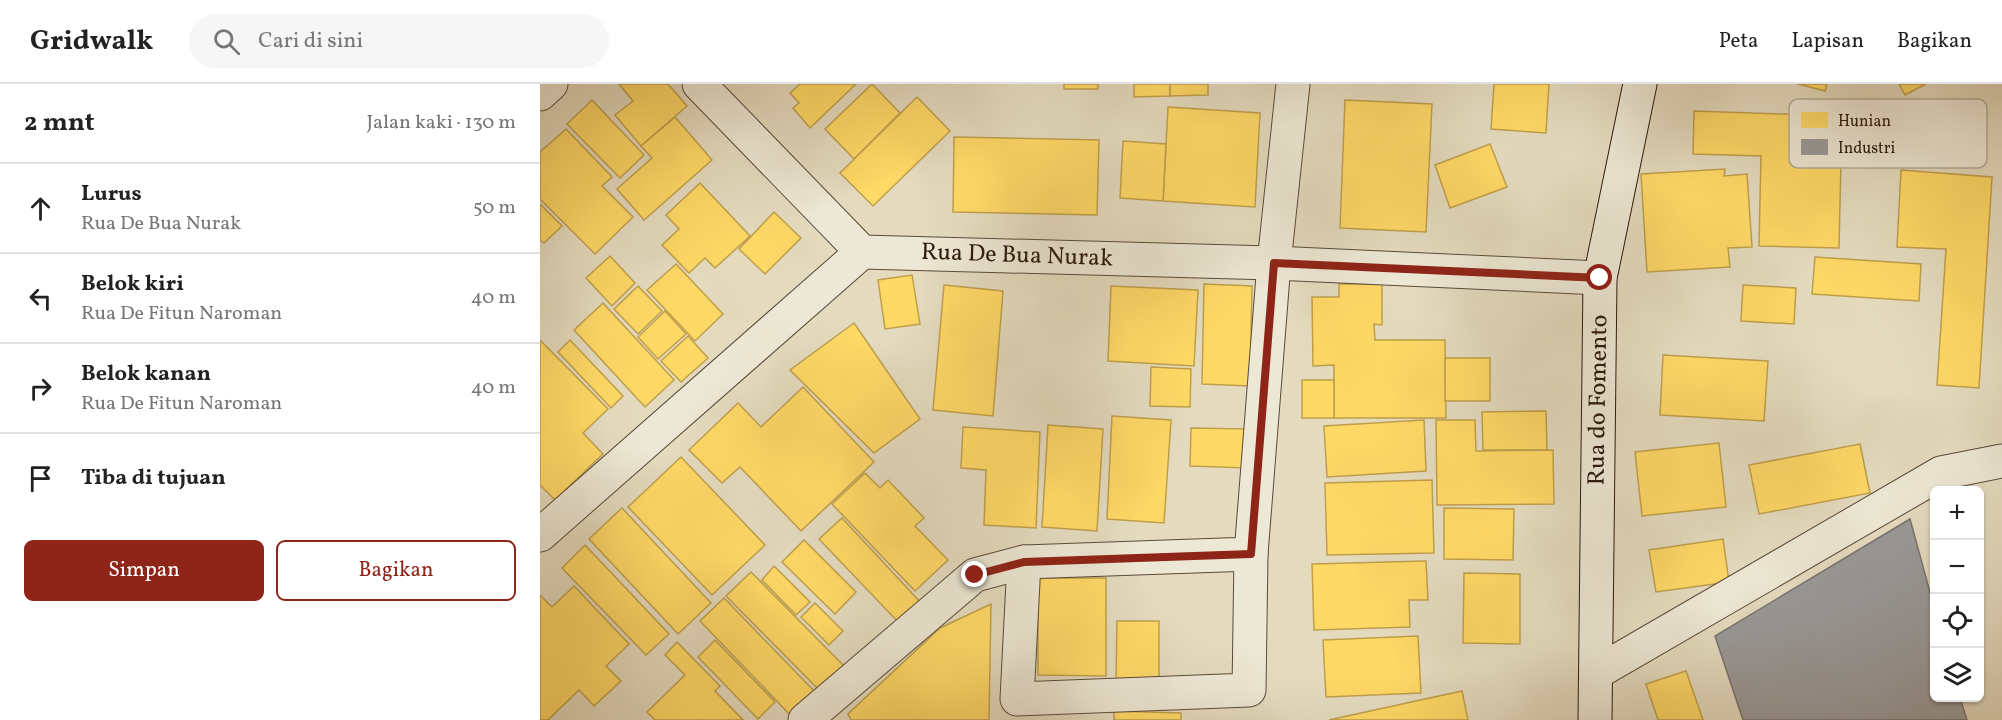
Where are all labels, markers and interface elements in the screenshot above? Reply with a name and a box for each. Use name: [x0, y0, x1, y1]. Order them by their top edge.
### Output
search box: [189, 14, 609, 68]
text: Gridwalk: [30, 22, 153, 61]
icon: search: [210, 25, 243, 58]
text: Cari di sini: [258, 26, 363, 57]
text: Peta: [1719, 27, 1758, 56]
text: Lapisan: [1791, 27, 1864, 56]
text: Bagikan: [1897, 27, 1972, 56]
legend: [1789, 99, 1987, 168]
text: 2 mnt: [24, 105, 95, 141]
text: Jalan kaki · 130 m: [367, 109, 516, 137]
text: Hunian: [1838, 111, 1891, 133]
text: Industri: [1838, 138, 1895, 160]
text: Lurus: [81, 179, 142, 210]
icon: ahead: [24, 192, 57, 225]
text: 50 m: [473, 194, 516, 222]
text: Rua De Bua Nurak: [81, 210, 241, 238]
street label: Rua De Bua Nurak: [920, 236, 1114, 276]
route start: [1586, 264, 1612, 290]
text: Belok kiri: [81, 269, 184, 300]
icon: left: [24, 282, 57, 315]
text: 40 m: [471, 284, 516, 312]
text: Rua De Fitun Naroman: [81, 300, 282, 328]
street label: Rua do Fomento: [1581, 314, 1617, 486]
text: Belok kanan: [81, 359, 211, 390]
icon: right: [24, 372, 57, 405]
text: 40 m: [471, 374, 516, 402]
text: Rua De Fitun Naroman: [81, 390, 282, 418]
icon: arrive: [24, 462, 57, 495]
text: Tiba di tujuan: [81, 463, 226, 494]
map controls: [1930, 486, 1984, 702]
button: +: [1930, 486, 1984, 540]
button: Simpan: [24, 540, 264, 601]
button: Bagikan: [276, 540, 516, 601]
button: −: [1930, 540, 1984, 594]
route end: [961, 561, 987, 587]
button: locate: [1930, 594, 1984, 648]
button: layers: [1930, 648, 1984, 702]

